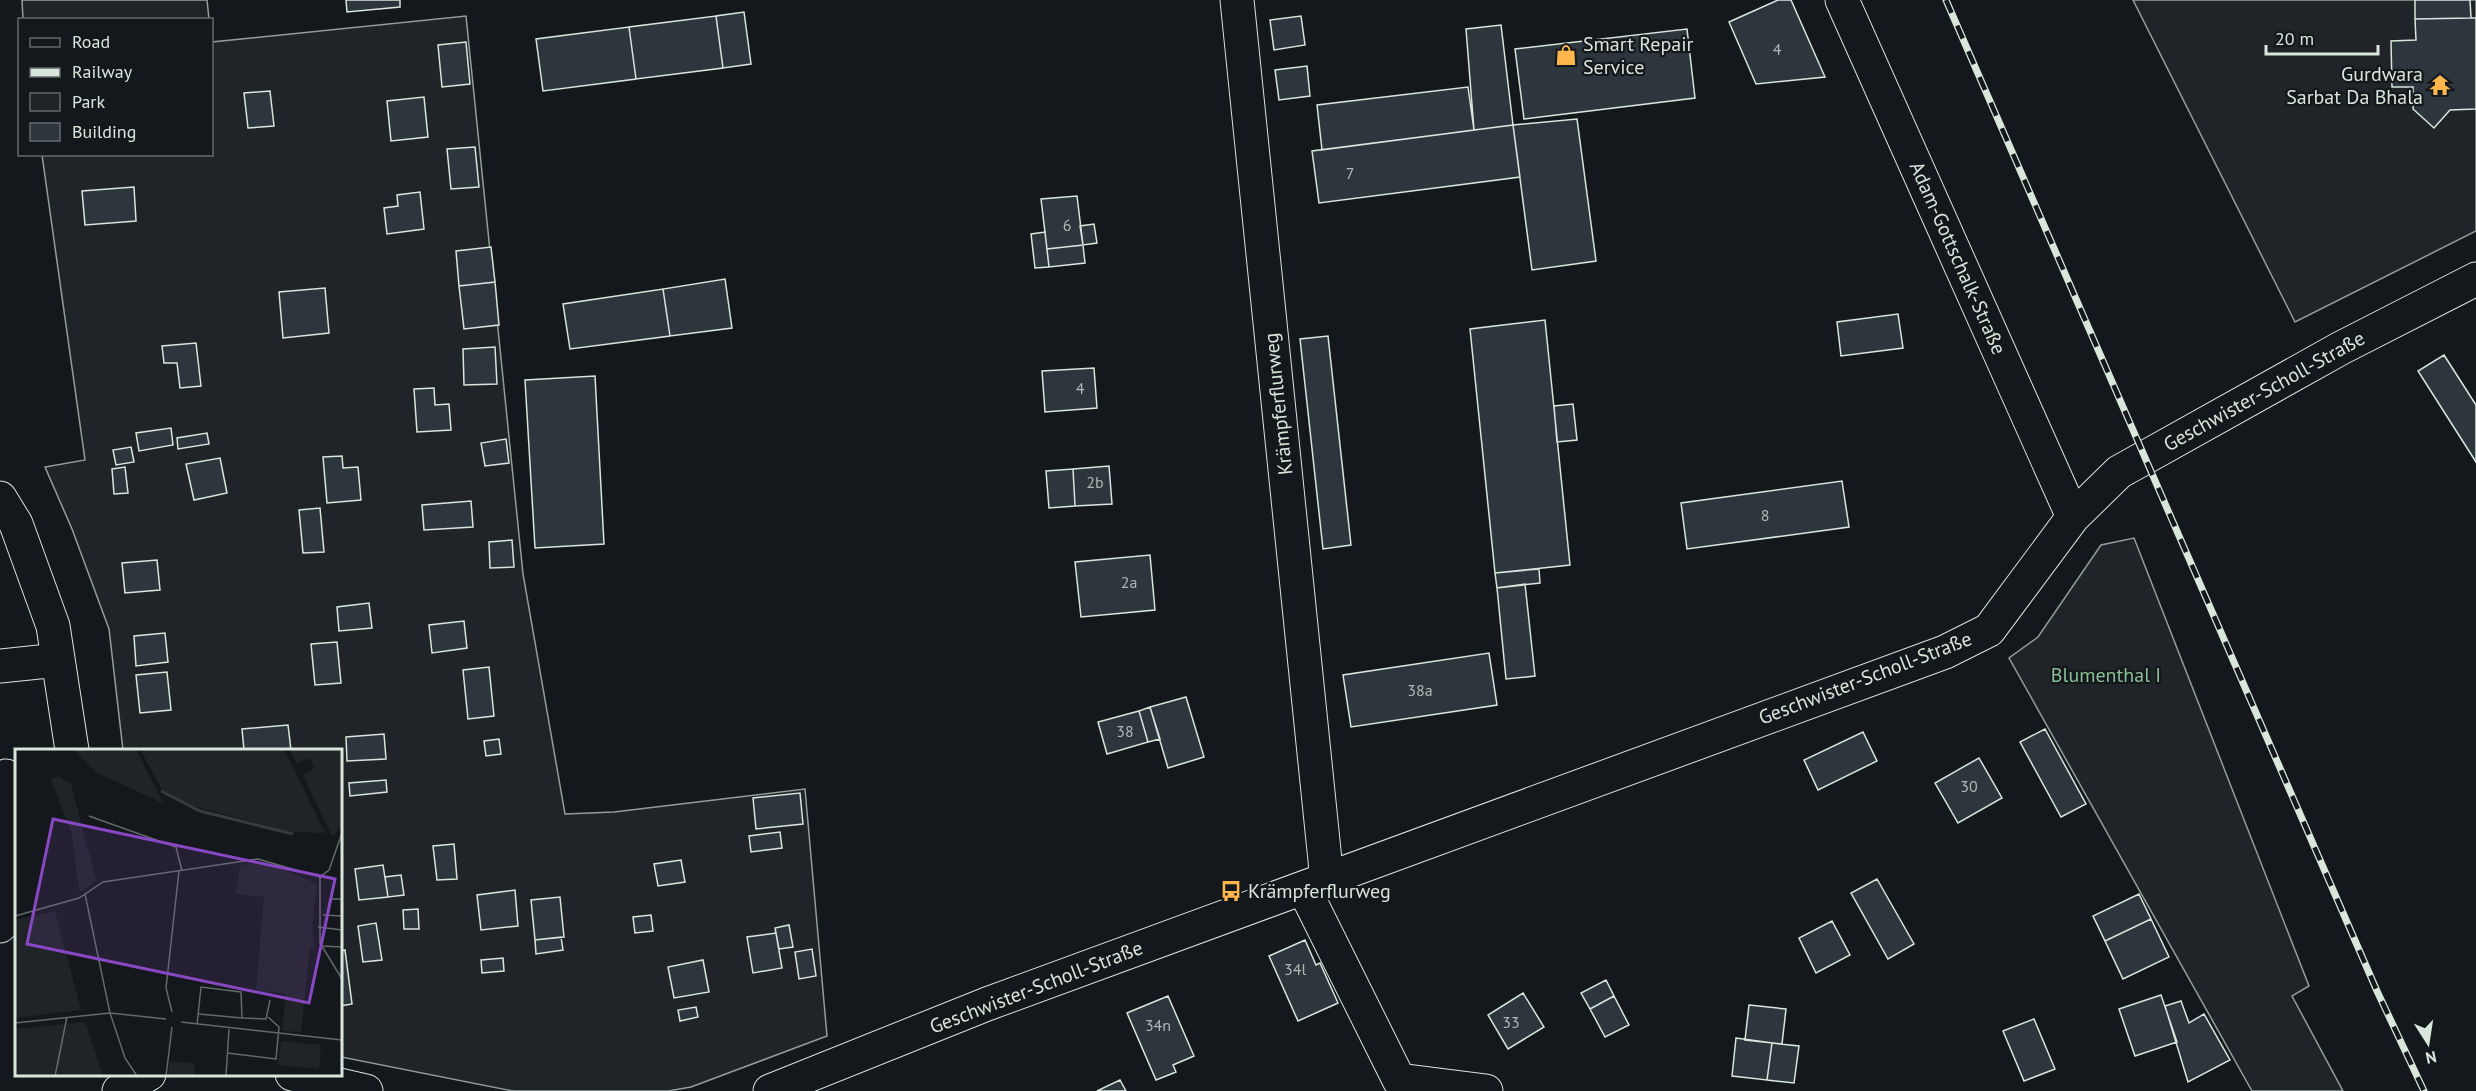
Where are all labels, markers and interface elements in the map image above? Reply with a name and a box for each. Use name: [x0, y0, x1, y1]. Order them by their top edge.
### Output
legend: [18, 18, 213, 156]
scale bar: [2266, 18, 2378, 56]
text: 20 m: [2275, 27, 2314, 50]
text: Road: [72, 30, 110, 53]
place label: Smart Repair Service: [1583, 31, 1694, 80]
house number: 4: [1773, 39, 1782, 59]
shop icon: Smart Repair Service: [1554, 43, 1578, 67]
text: Railway: [72, 60, 133, 83]
place label: Gurdwara Sarbat Da Bhala: [2286, 61, 2423, 110]
temple icon: Gurdwara Sarbat Da Bhala: [2428, 73, 2452, 97]
text: Park: [72, 90, 105, 113]
text: Building: [72, 120, 136, 143]
street label: Adam-Gottschalk-Straße: [1904, 157, 2012, 359]
house number: 7: [1346, 163, 1354, 183]
house number: 6: [1063, 215, 1071, 235]
street label: Geschwister-Scholl-Straße: [2159, 325, 2369, 457]
street label: Krämpferflurweg: [1258, 332, 1298, 476]
house number: 4: [1076, 378, 1085, 398]
house number: 2b: [1086, 472, 1104, 492]
house number: 8: [1761, 505, 1769, 525]
house number: 2a: [1121, 572, 1137, 592]
street label: Geschwister-Scholl-Straße: [1755, 625, 1975, 731]
park label: Blumenthal I: [2051, 662, 2161, 688]
house number: 38a: [1407, 680, 1433, 700]
house number: 38: [1116, 721, 1134, 741]
inset map: [15, 749, 342, 1076]
house number: 30: [1960, 776, 1978, 796]
place label: Krämpferflurweg: [1248, 878, 1391, 904]
bus stop icon: Krämpferflurweg: [1219, 879, 1243, 903]
street label: Geschwister-Scholl-Straße: [926, 934, 1146, 1040]
house number: 34l: [1284, 959, 1306, 979]
house number: 33: [1502, 1012, 1520, 1032]
north arrow: [2398, 1013, 2458, 1073]
house number: 34n: [1145, 1015, 1171, 1035]
text: N: [2424, 1047, 2438, 1069]

